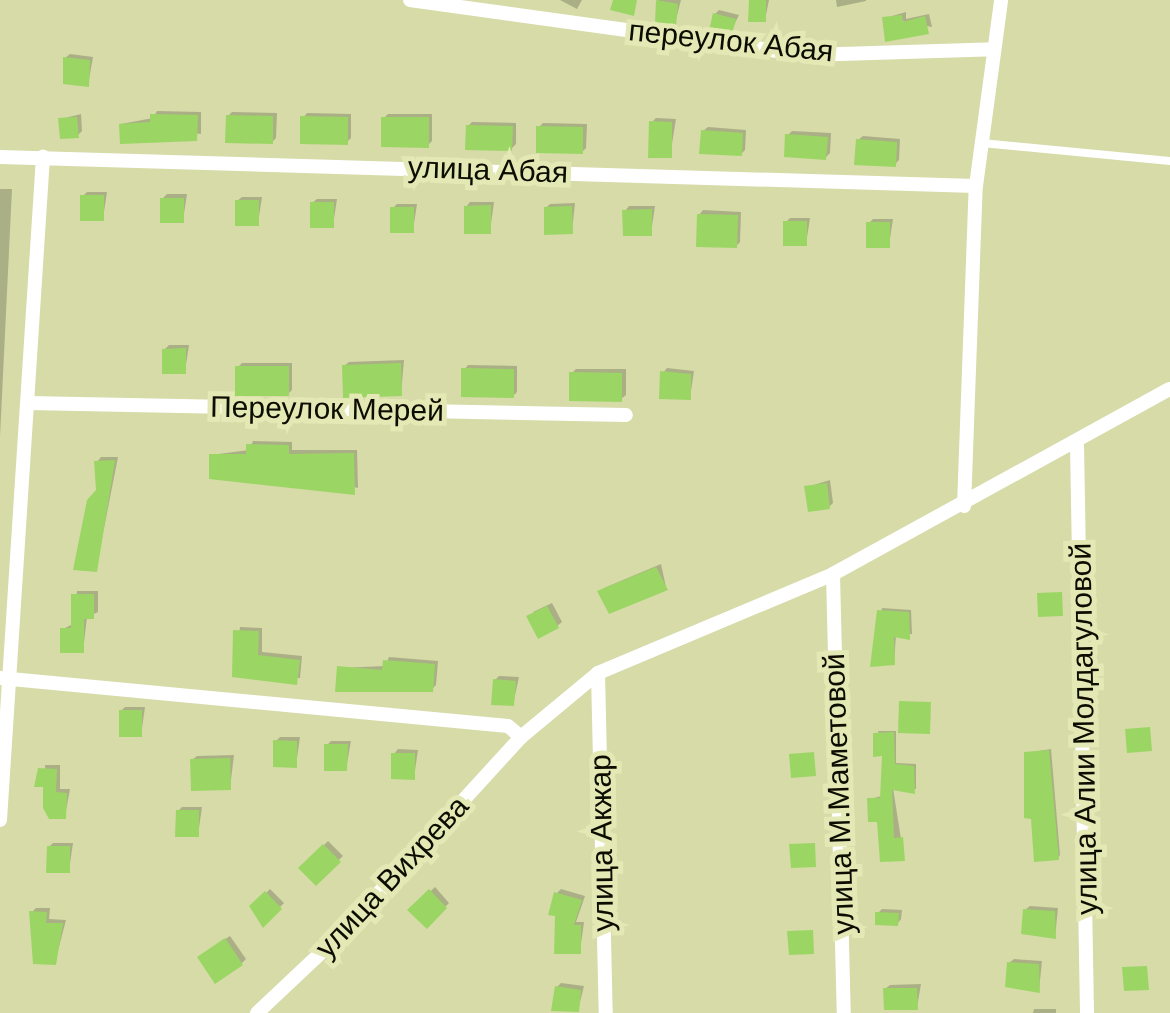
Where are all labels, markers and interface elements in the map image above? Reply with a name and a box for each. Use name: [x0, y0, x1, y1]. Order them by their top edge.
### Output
street label: переулок Абая: [627, 12, 835, 70]
street label: улица Абая: [407, 149, 569, 191]
street label: Переулок Мерей: [210, 389, 444, 429]
street label: улица Алии Молдагуловой: [1063, 543, 1105, 915]
street label: улица М.Маметовой: [816, 653, 862, 935]
street label: улица Акжар: [582, 754, 622, 932]
street label: улица Вихрева: [308, 789, 476, 965]

